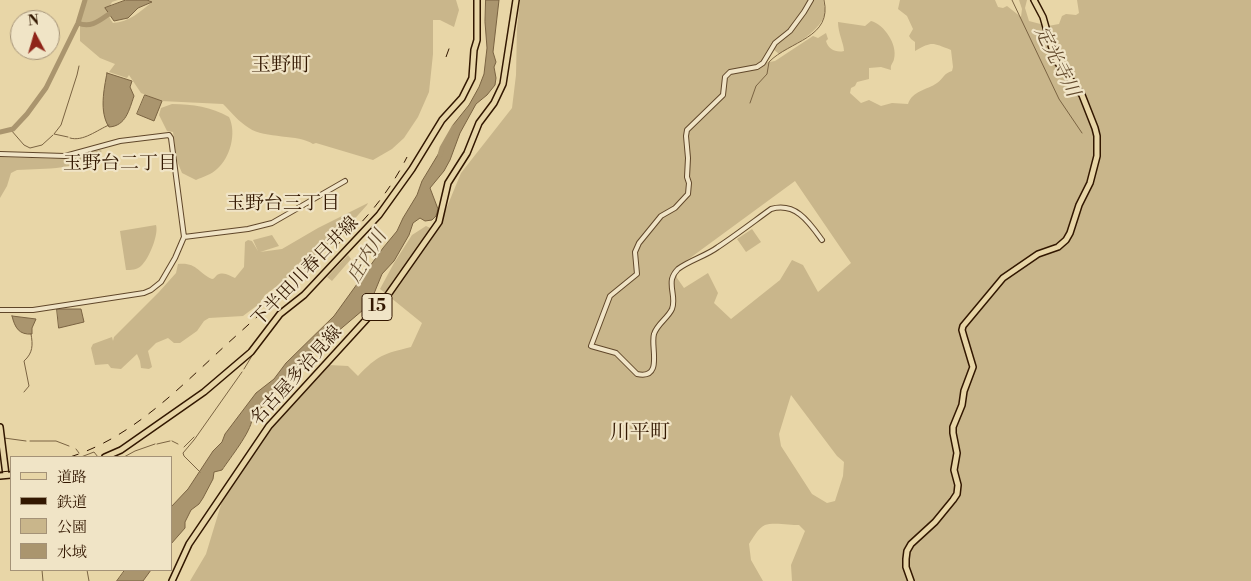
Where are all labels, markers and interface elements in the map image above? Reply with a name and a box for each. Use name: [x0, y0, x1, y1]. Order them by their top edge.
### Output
north arrow: [10, 10, 60, 60]
text: N: [27, 12, 40, 31]
water label: 定光寺川: [1029, 23, 1083, 101]
district label: 玉野町: [251, 54, 311, 78]
district label: 玉野台二丁目: [63, 153, 177, 175]
district label: 玉野台三丁目: [226, 193, 340, 215]
street label: 下半田川春日井線: [248, 213, 364, 331]
water label: 庄内川: [344, 227, 392, 287]
road number: 15: [362, 294, 392, 320]
street label: 名古屋多治見線: [247, 322, 347, 430]
district label: 川平町: [610, 421, 670, 445]
legend: [10, 456, 172, 571]
text: 道路: [57, 468, 87, 487]
text: 鉄道: [57, 493, 87, 512]
text: 公園: [57, 518, 87, 537]
text: 水域: [57, 543, 87, 562]

